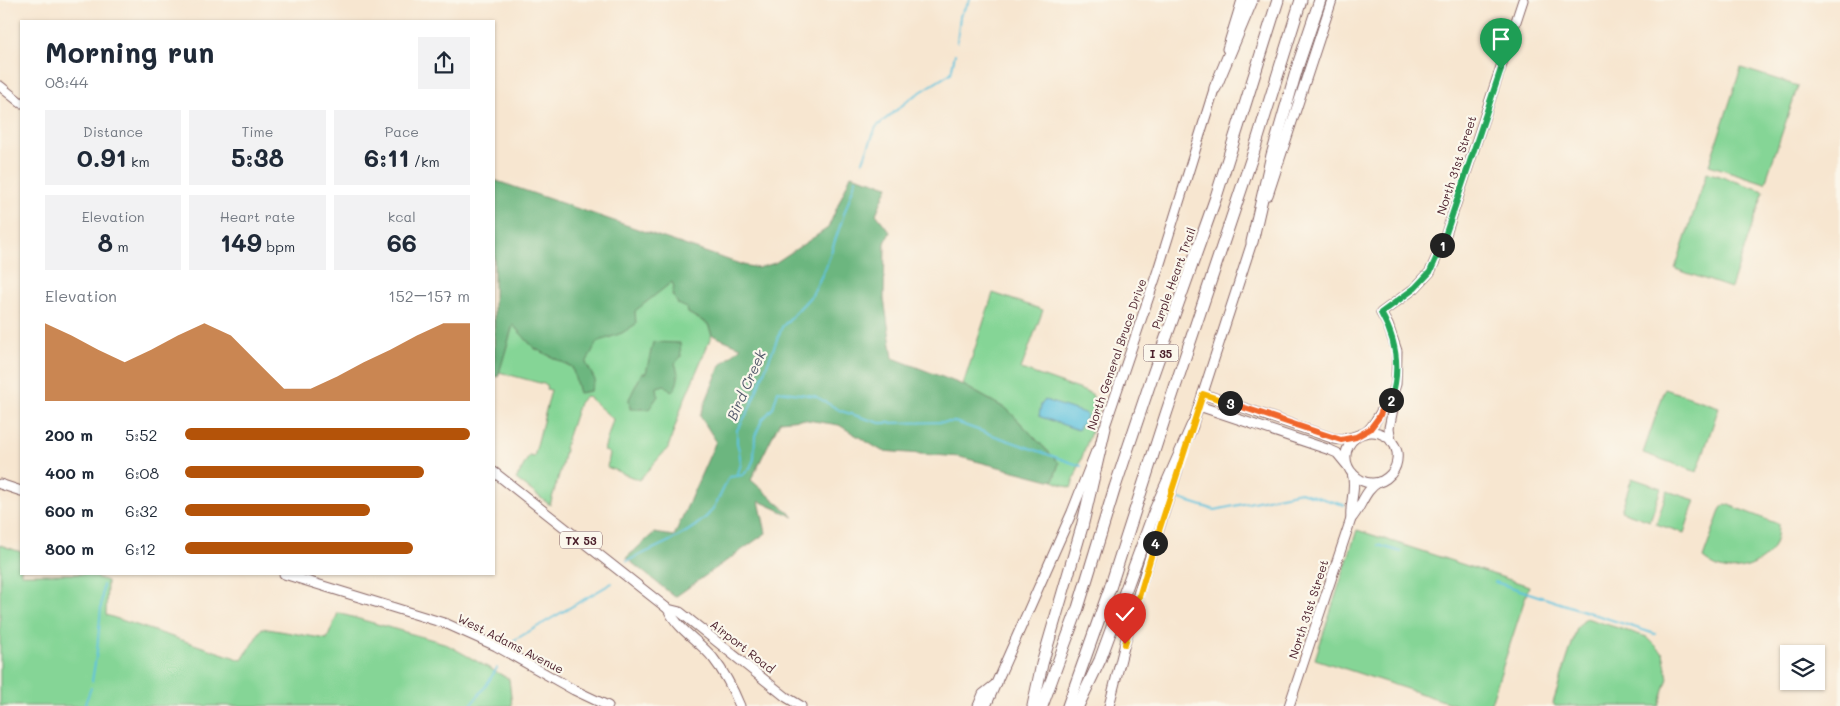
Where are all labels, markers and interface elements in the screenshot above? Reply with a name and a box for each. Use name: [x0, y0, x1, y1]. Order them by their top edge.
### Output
pin: [1480, 18, 1522, 69]
icon: arrive: [1487, 25, 1515, 53]
text: Morning run: [45, 34, 214, 70]
button: share: [418, 37, 470, 89]
text: 08:44: [45, 71, 88, 92]
street label: North 31st Street: [1432, 113, 1480, 217]
text: Distance: [83, 122, 143, 141]
text: Time: [242, 122, 273, 141]
text: Pace: [385, 122, 419, 141]
text: 0.91: [77, 141, 127, 173]
text: 5:38: [231, 141, 284, 173]
text: 6:11: [364, 141, 409, 173]
text: km: [127, 152, 150, 171]
text: /km: [409, 152, 440, 171]
text: Elevation: [82, 207, 145, 226]
text: Heart rate: [220, 207, 295, 226]
text: kcal: [388, 207, 416, 226]
street label: Purple Heart Trail: [1147, 225, 1199, 331]
text: 8: [98, 226, 113, 258]
text: 149: [220, 226, 262, 258]
text: 66: [387, 226, 417, 258]
pin: 1: [1430, 232, 1454, 258]
text: 1: [1439, 236, 1446, 255]
text: m: [113, 237, 129, 256]
text: bpm: [262, 237, 295, 256]
street label: North General Bruce Drive: [1083, 276, 1149, 432]
text: Elevation: [45, 285, 117, 306]
text: 152–157 m: [388, 285, 470, 306]
road number: I 35: [1144, 344, 1178, 362]
water label: Bird Creek: [722, 346, 770, 423]
pin: 2: [1378, 388, 1404, 412]
pin: 3: [1218, 390, 1242, 416]
text: 2: [1388, 391, 1395, 410]
text: 3: [1226, 394, 1235, 413]
text: 200 m: [45, 424, 93, 445]
text: 5:52: [125, 424, 158, 445]
text: 400 m: [45, 462, 94, 483]
text: 6:08: [125, 462, 159, 483]
text: 600 m: [45, 500, 94, 521]
text: 6:32: [125, 500, 158, 521]
pin: 4: [1142, 530, 1168, 556]
road number: TX 53: [560, 532, 602, 548]
text: 4: [1151, 534, 1160, 553]
text: 800 m: [45, 538, 94, 559]
text: 6:12: [125, 538, 156, 559]
street label: North 31st Street: [1284, 557, 1332, 661]
pin: [1104, 593, 1146, 644]
icon: check: [1111, 600, 1139, 628]
street label: West Adams Avenue: [455, 609, 567, 677]
street label: Airport Road: [708, 616, 779, 676]
map controls: [1780, 645, 1825, 690]
button: layers: [1780, 645, 1825, 690]

